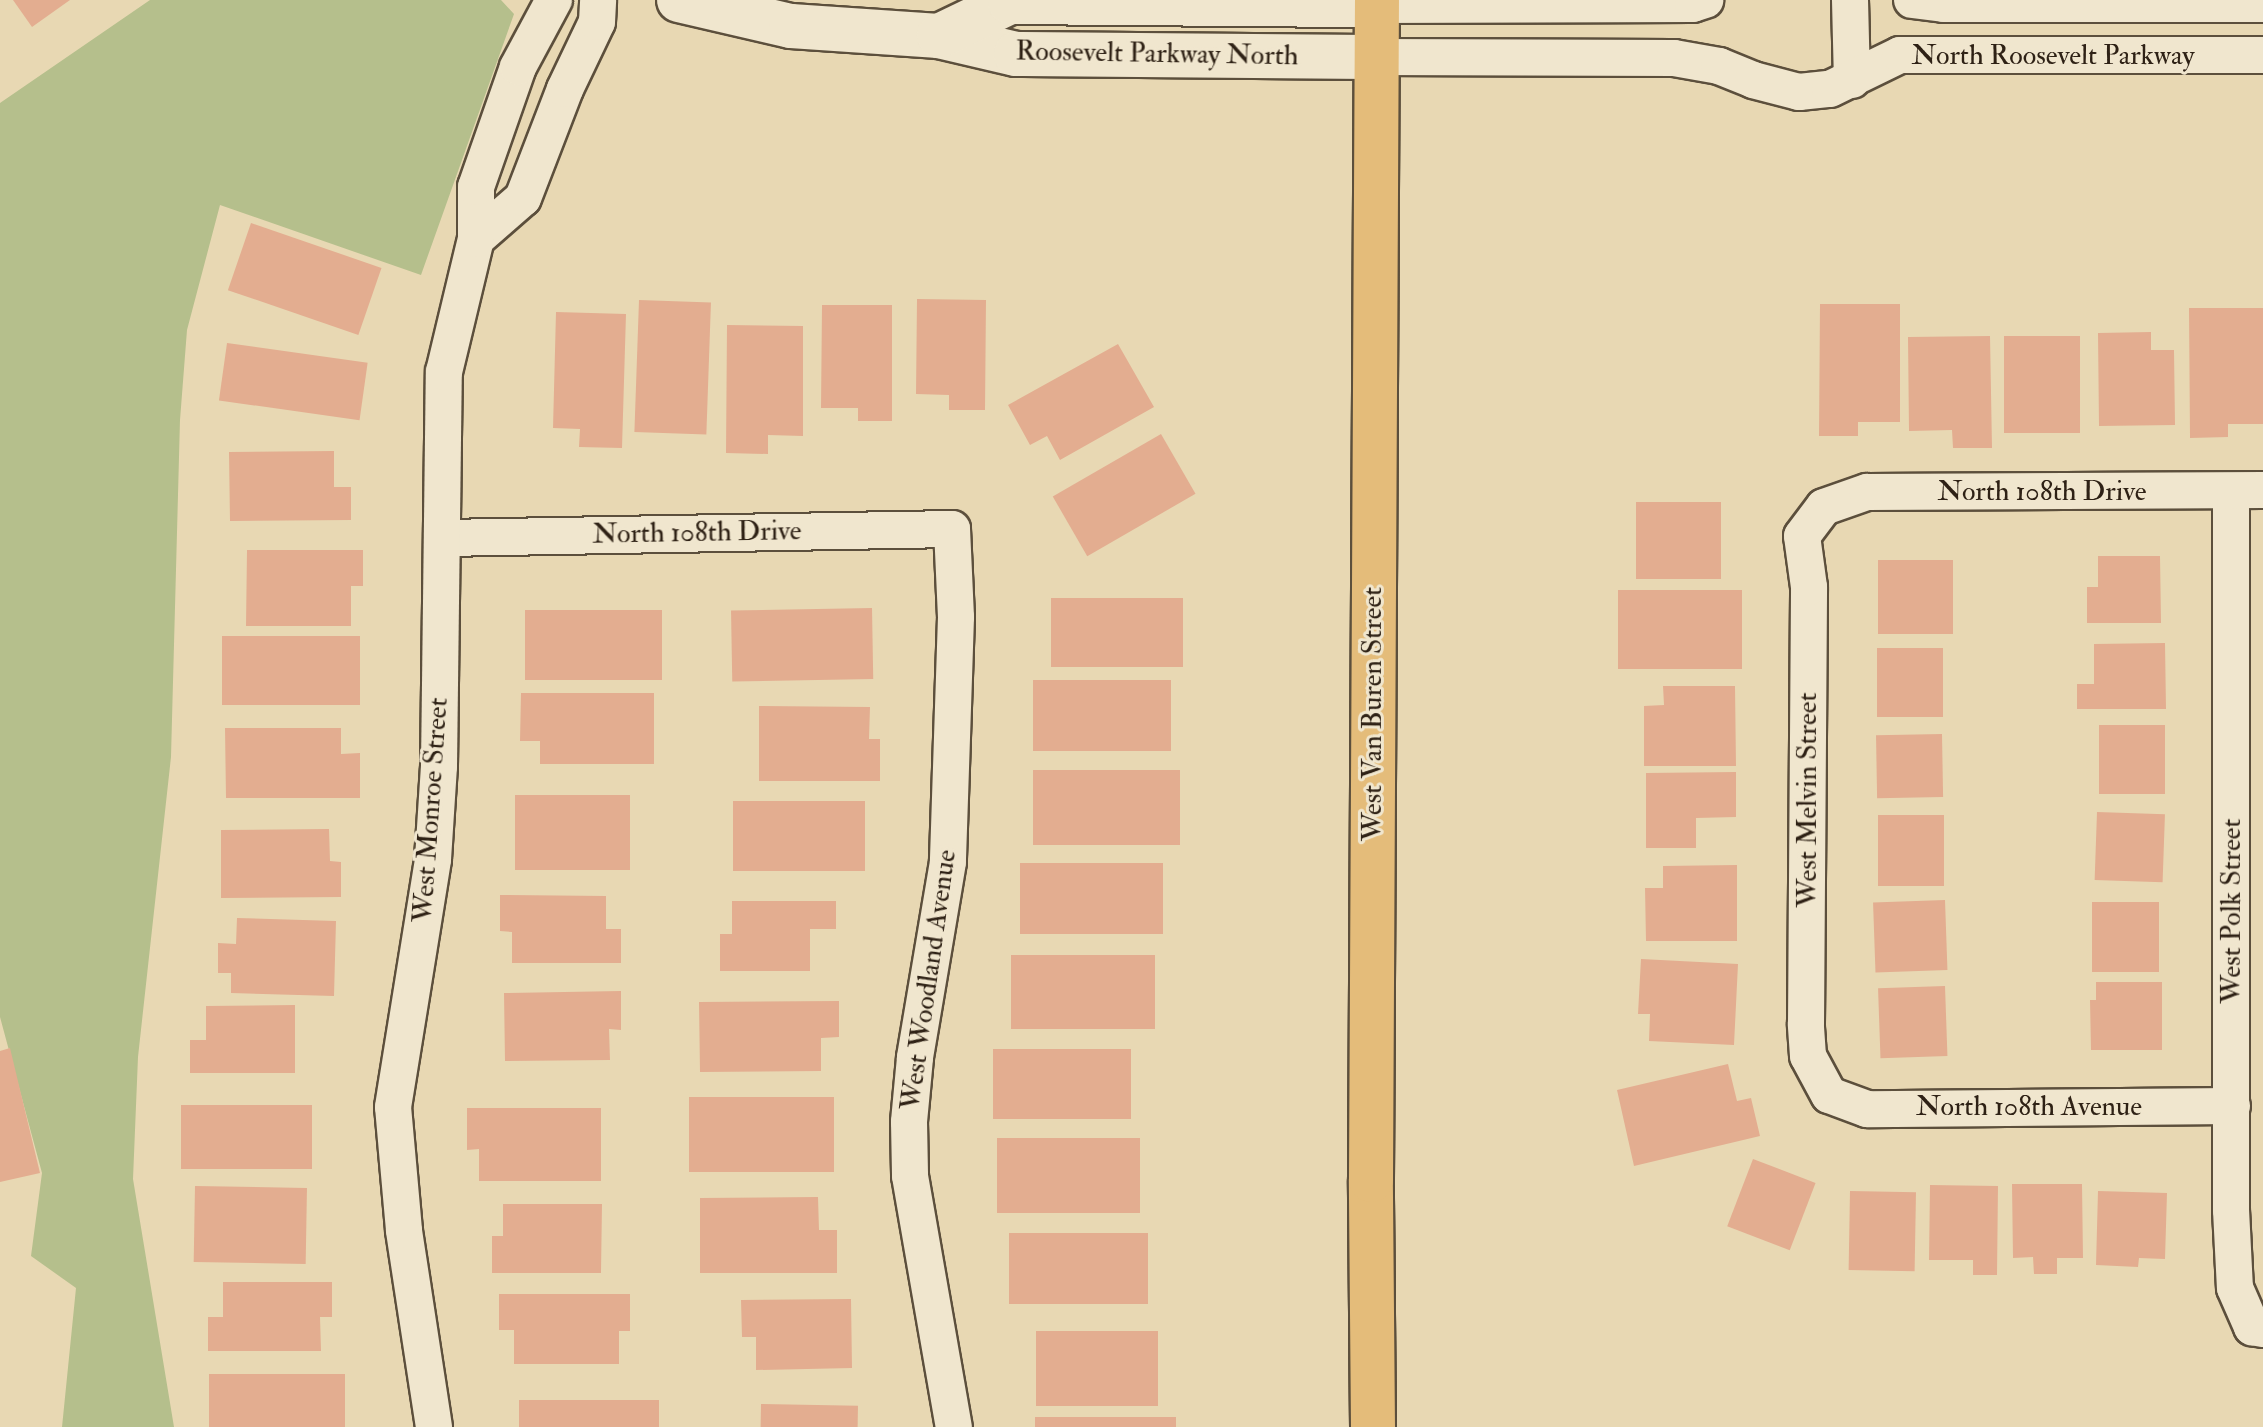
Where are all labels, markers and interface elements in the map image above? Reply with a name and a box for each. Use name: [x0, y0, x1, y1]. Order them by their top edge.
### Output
street label: Roosevelt Parkway North: [1015, 35, 1299, 73]
street label: North Roosevelt Parkway: [1912, 39, 2194, 73]
street label: North 108th Drive: [1937, 475, 2147, 509]
street label: North 108th Drive: [592, 514, 802, 552]
street label: West Van Buren Street: [1356, 587, 1390, 841]
street label: West Melvin Street: [1791, 693, 1825, 907]
street label: West Monroe Street: [406, 696, 456, 924]
street label: West Polk Street: [2215, 818, 2249, 1004]
street label: West Woodland Avenue: [894, 848, 964, 1112]
street label: North 108th Avenue: [1916, 1090, 2142, 1124]

